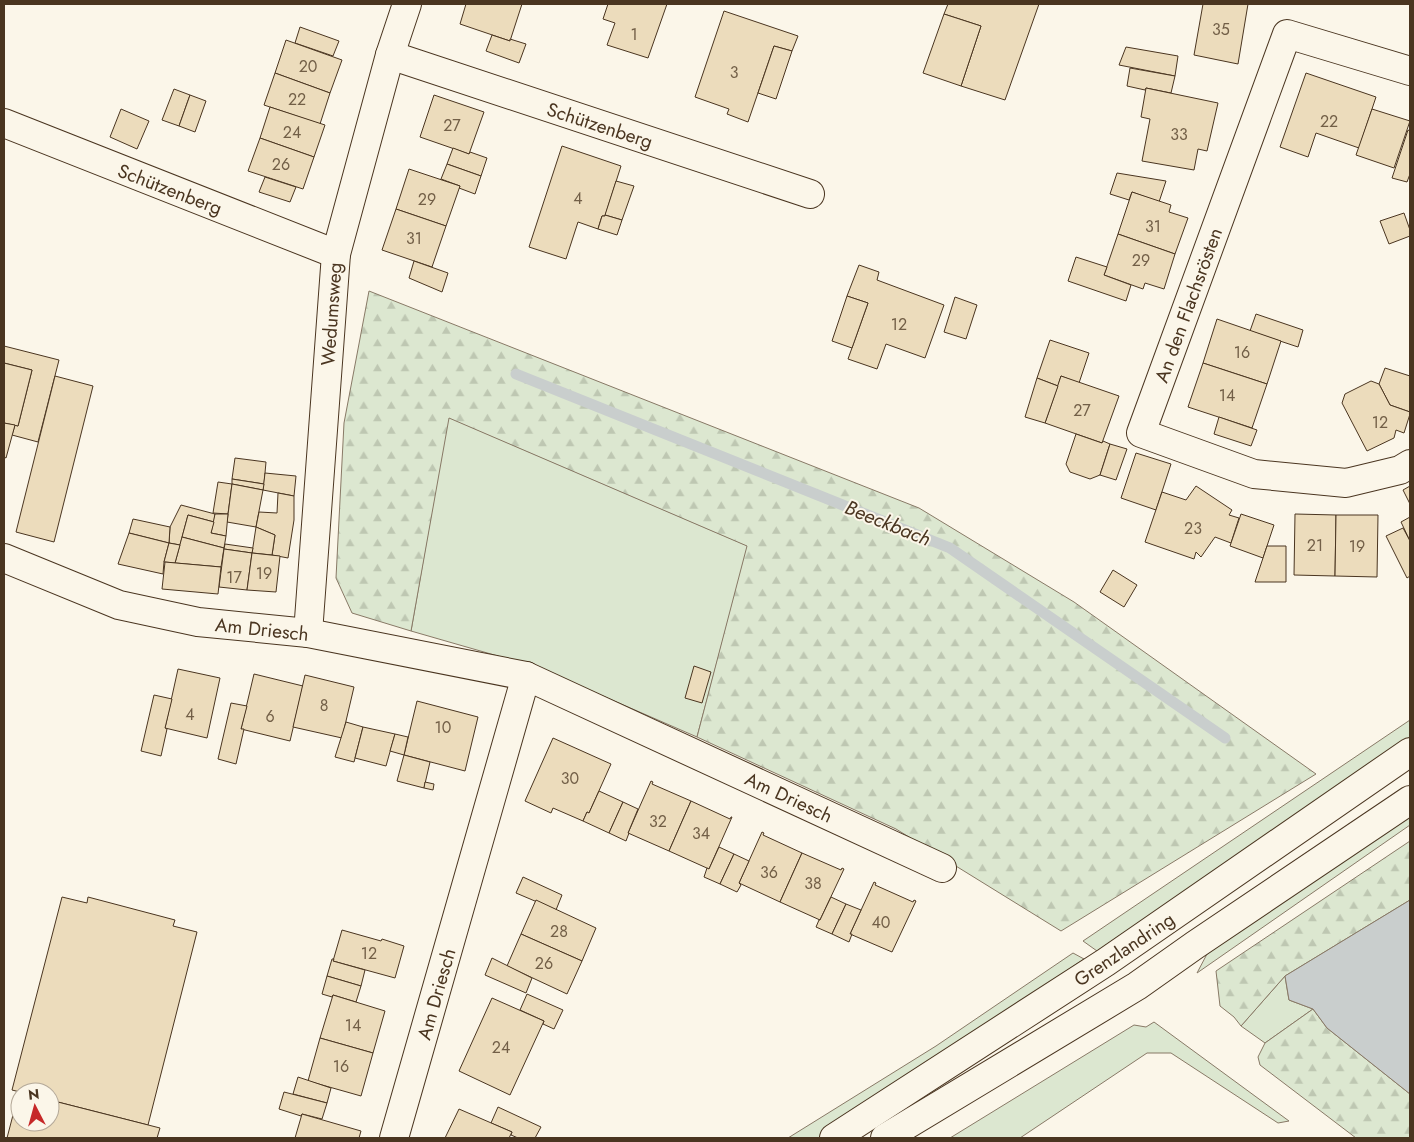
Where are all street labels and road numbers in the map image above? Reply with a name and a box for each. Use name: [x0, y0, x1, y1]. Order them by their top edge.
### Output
street label: Schützenberg: [543, 96, 656, 155]
street label: Schützenberg: [114, 157, 226, 222]
street label: An den Flachsrösten: [1148, 224, 1229, 386]
street label: Wedumsweg: [314, 261, 349, 367]
street label: Am Driesch: [214, 611, 310, 648]
street label: Am Driesch: [741, 765, 837, 830]
street label: Grenzlandring: [1069, 906, 1180, 993]
street label: Am Driesch: [411, 945, 462, 1043]

